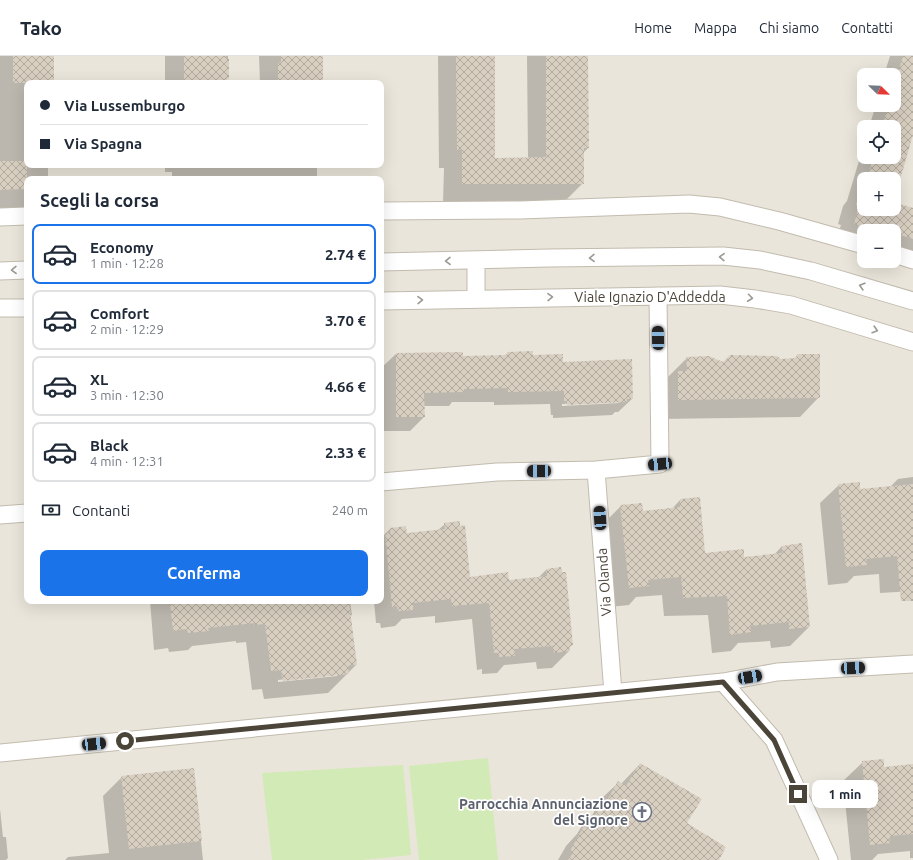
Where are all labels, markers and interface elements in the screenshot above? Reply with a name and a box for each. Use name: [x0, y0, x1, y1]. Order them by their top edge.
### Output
text: Tako: [20, 17, 62, 39]
text: Home: [634, 20, 672, 36]
text: Mappa: [694, 20, 737, 36]
text: Chi siamo: [759, 20, 819, 36]
text: Contatti: [841, 20, 893, 36]
north arrow: [857, 68, 901, 112]
map controls: [857, 68, 901, 268]
text: Via Lussemburgo: [64, 97, 185, 114]
button: locate: [857, 120, 901, 164]
text: Via Spagna: [64, 135, 142, 152]
button: +: [857, 172, 901, 216]
text: Scegli la corsa: [40, 190, 159, 210]
button: −: [857, 224, 901, 268]
icon: car: [42, 236, 78, 272]
text: Economy: [90, 239, 154, 256]
text: 2.74 €: [325, 246, 366, 263]
one-way arrow: [719, 252, 725, 261]
one-way arrow: [589, 254, 595, 262]
text: 1 min · 12:28: [90, 256, 164, 270]
one-way arrow: [445, 257, 451, 265]
one-way arrow: [10, 266, 16, 274]
one-way arrow: [859, 282, 866, 291]
street label: Viale Ignazio D'Addedda: [574, 289, 726, 305]
one-way arrow: [547, 293, 553, 302]
one-way arrow: [747, 293, 753, 302]
one-way arrow: [417, 296, 423, 304]
icon: car: [42, 302, 78, 338]
text: Comfort: [90, 305, 149, 322]
text: 3.70 €: [325, 312, 366, 329]
text: 2 min · 12:29: [90, 322, 164, 336]
one-way arrow: [872, 325, 879, 334]
car: [652, 326, 664, 350]
icon: car: [42, 368, 78, 404]
text: XL: [90, 371, 108, 388]
text: 4.66 €: [325, 378, 366, 395]
text: 3 min · 12:30: [90, 388, 164, 402]
icon: car: [42, 434, 78, 470]
text: Black: [90, 437, 129, 454]
text: 2.33 €: [325, 444, 366, 461]
text: 4 min · 12:31: [90, 454, 164, 468]
car: [648, 457, 672, 471]
car: [527, 465, 551, 477]
icon: cash: [40, 499, 62, 521]
text: Contanti: [72, 502, 130, 519]
text: 240 m: [332, 503, 368, 517]
car: [593, 506, 607, 530]
street label: Via Olanda: [594, 547, 614, 617]
button: Conferma: [40, 550, 368, 596]
car: [841, 661, 865, 675]
car: [737, 669, 763, 685]
route start: [116, 732, 134, 750]
car: [81, 737, 107, 751]
callout: 1 min: [812, 780, 878, 808]
route end: [789, 785, 807, 803]
text: 1 min: [829, 787, 861, 801]
place label: Parrocchia Annunciazione del Signore: [459, 796, 628, 828]
church icon: Parrocchia Annunciazione del Signore: [631, 801, 653, 823]

